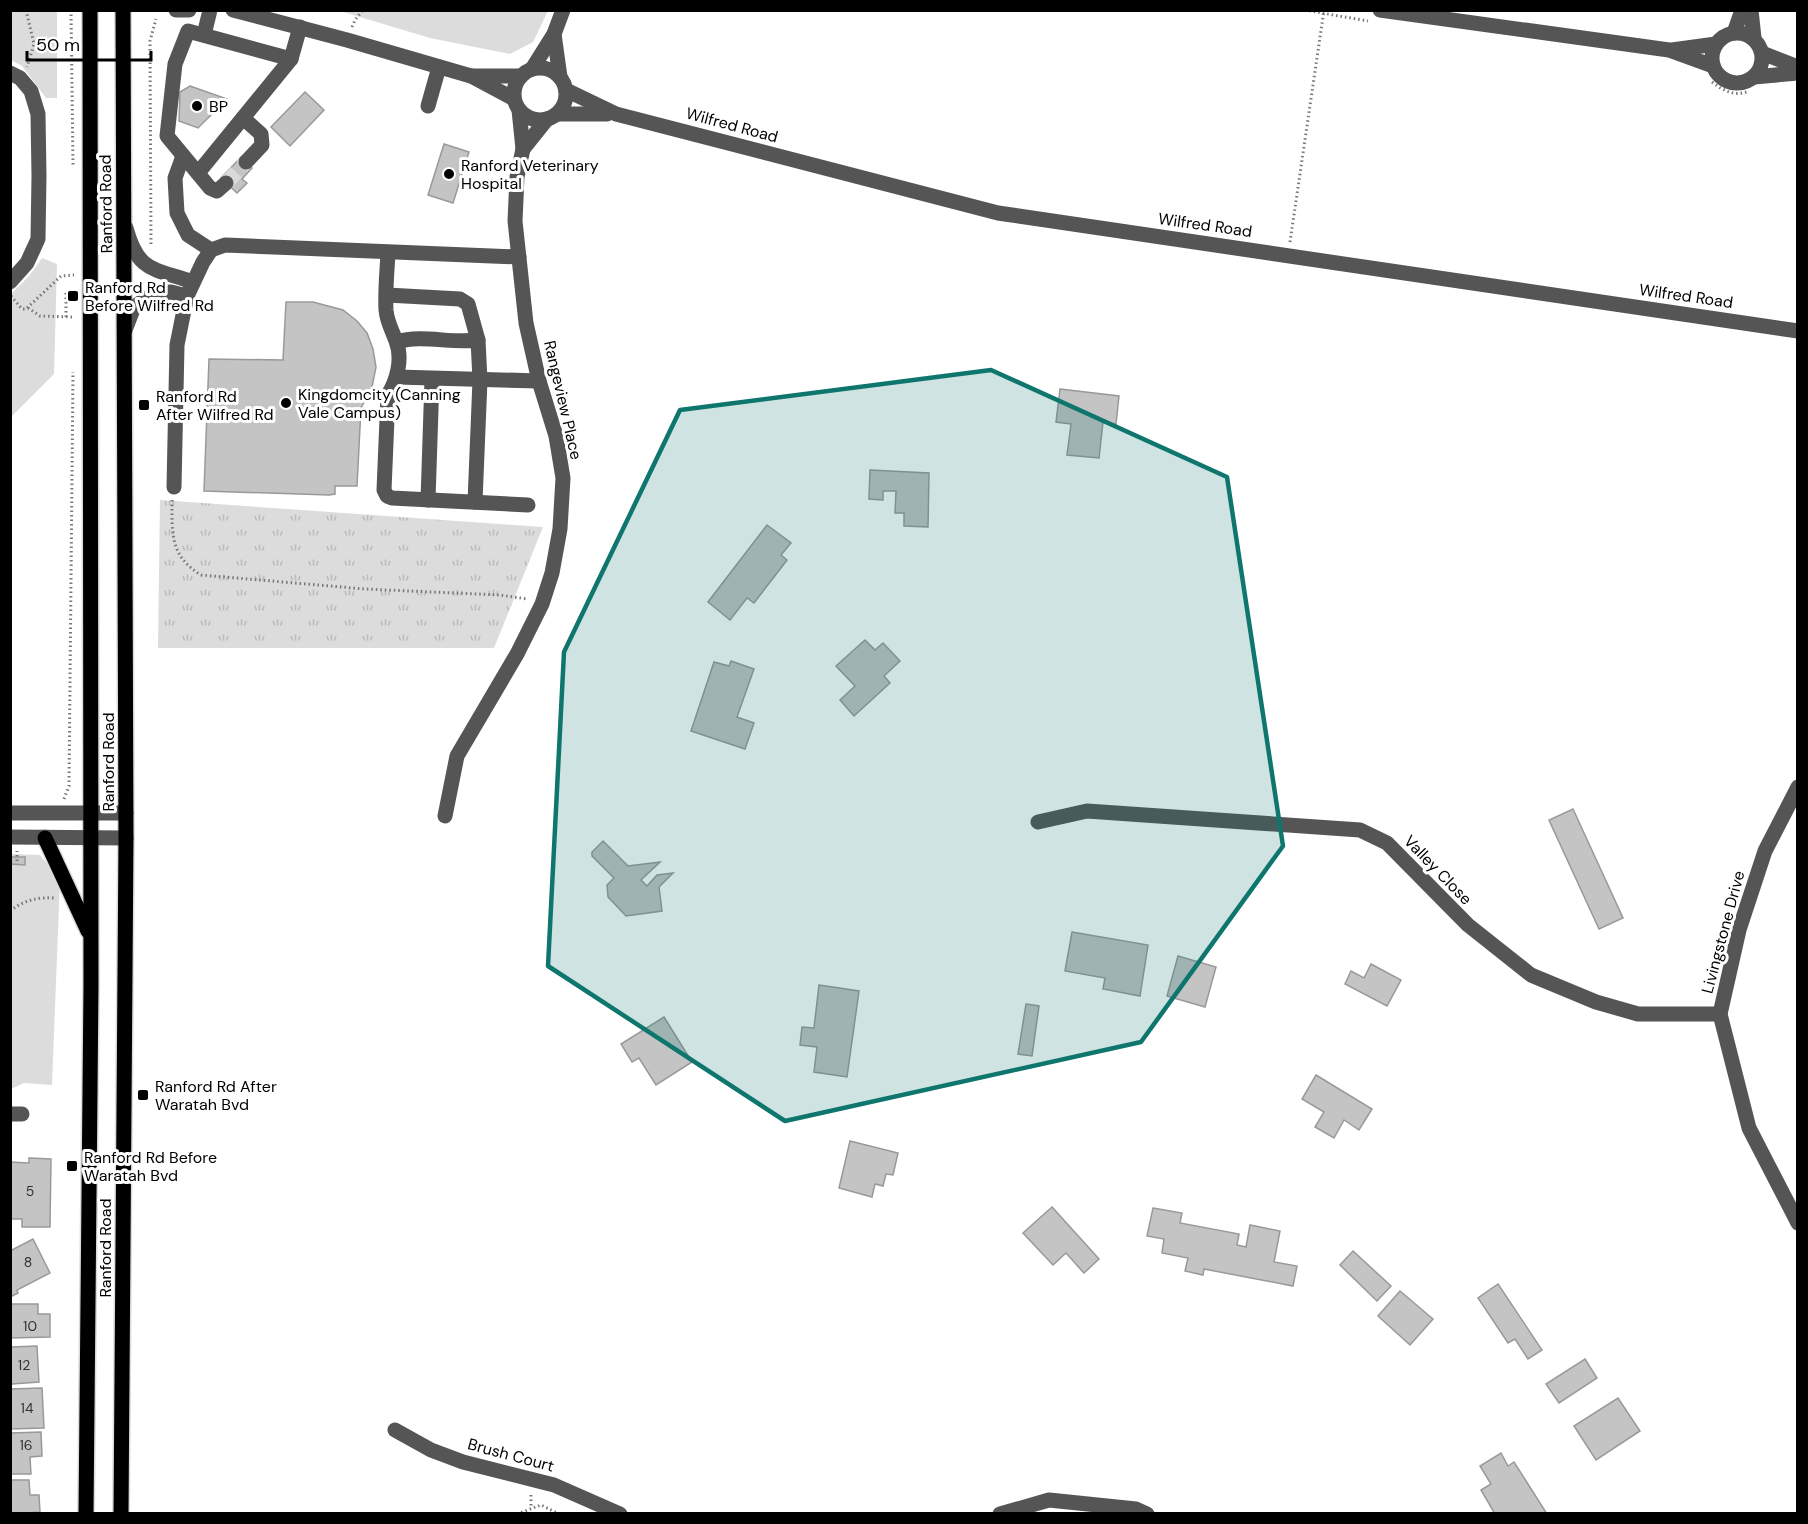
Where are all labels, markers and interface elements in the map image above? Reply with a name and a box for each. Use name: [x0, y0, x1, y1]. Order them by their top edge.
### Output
scale bar: [27, 24, 152, 62]
text: 50 m: [36, 33, 80, 57]
place label: BP: [209, 96, 228, 117]
marker: BP: [190, 99, 204, 113]
street label: Wilfred Road: [684, 103, 780, 147]
street label: Ranford Road: [95, 154, 117, 254]
place label: Ranford Veterinary Hospital: [461, 155, 599, 194]
marker: Ranford Veterinary Hospital: [442, 167, 456, 181]
street label: Wilfred Road: [1157, 208, 1253, 242]
place label: Ranford Rd Before Wilfred Rd: [85, 277, 214, 316]
street label: Wilfred Road: [1638, 279, 1734, 313]
marker: Ranford Rd Before Wilfred Rd: [66, 289, 80, 303]
street label: Rangeview Place: [539, 338, 587, 462]
place label: Kingdomcity (Canning Vale Campus): [298, 384, 461, 423]
place label: Ranford Rd After Wilfred Rd: [156, 386, 274, 425]
marker: Kingdomcity (Canning Vale Campus): [279, 396, 293, 410]
marker: Ranford Rd After Wilfred Rd: [137, 398, 151, 412]
street label: Ranford Road: [98, 713, 119, 811]
street label: Valley Close: [1399, 831, 1477, 909]
street label: Livingstone Drive: [1697, 868, 1749, 996]
place label: Ranford Rd After Waratah Bvd: [155, 1076, 277, 1115]
marker: Ranford Rd After Waratah Bvd: [136, 1088, 150, 1102]
place label: Ranford Rd Before Waratah Bvd: [84, 1147, 217, 1186]
marker: Ranford Rd Before Waratah Bvd: [65, 1159, 79, 1173]
house number: 5: [26, 1182, 34, 1200]
street label: Ranford Road: [95, 1199, 116, 1297]
house number: 8: [24, 1253, 32, 1271]
house number: 10: [23, 1317, 37, 1335]
house number: 12: [18, 1356, 30, 1374]
house number: 14: [21, 1399, 34, 1417]
street label: Brush Court: [466, 1433, 556, 1477]
house number: 16: [19, 1436, 33, 1454]

